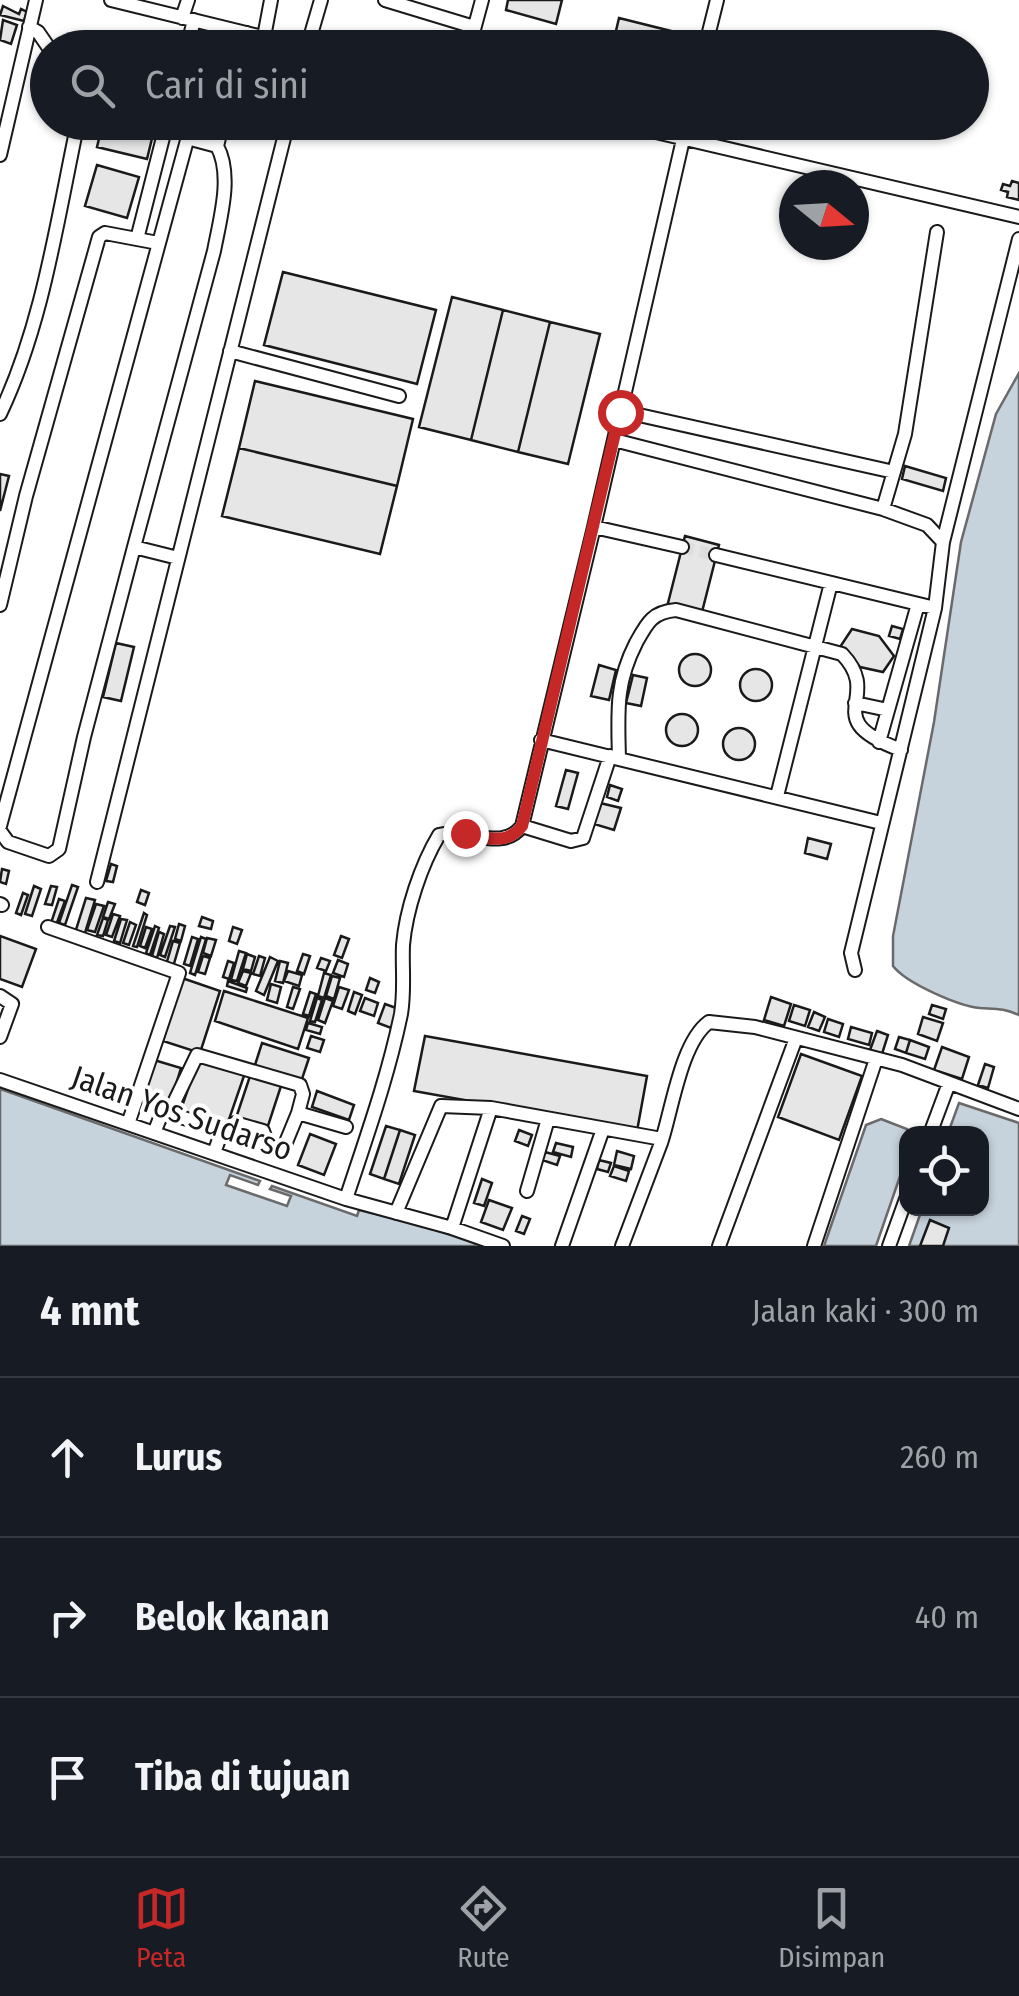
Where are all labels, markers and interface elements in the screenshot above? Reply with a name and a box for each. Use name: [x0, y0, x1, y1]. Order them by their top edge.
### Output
search box: [30, 30, 989, 140]
icon: search: [65, 58, 120, 113]
text: Cari di sini: [145, 62, 309, 108]
north arrow: [779, 170, 869, 260]
route start: [598, 390, 644, 436]
route end: [443, 811, 489, 857]
street label: Jalan Yos Sudarso: [67, 1057, 297, 1169]
map controls: [899, 1126, 989, 1216]
button: locate: [899, 1126, 989, 1216]
text: 4 mnt: [40, 1286, 139, 1336]
text: Jalan kaki · 300 m: [752, 1292, 979, 1330]
icon: ahead: [40, 1430, 95, 1485]
text: Lurus: [135, 1434, 222, 1480]
text: 260 m: [900, 1438, 979, 1476]
icon: right: [40, 1590, 95, 1645]
text: Belok kanan: [135, 1594, 330, 1640]
text: 40 m: [915, 1598, 979, 1636]
icon: arrive: [40, 1750, 95, 1805]
text: Tiba di tujuan: [135, 1754, 351, 1800]
tab: Peta: [134, 1881, 189, 1974]
tab: Rute: [456, 1881, 511, 1974]
tab: Disimpan: [778, 1881, 885, 1974]

